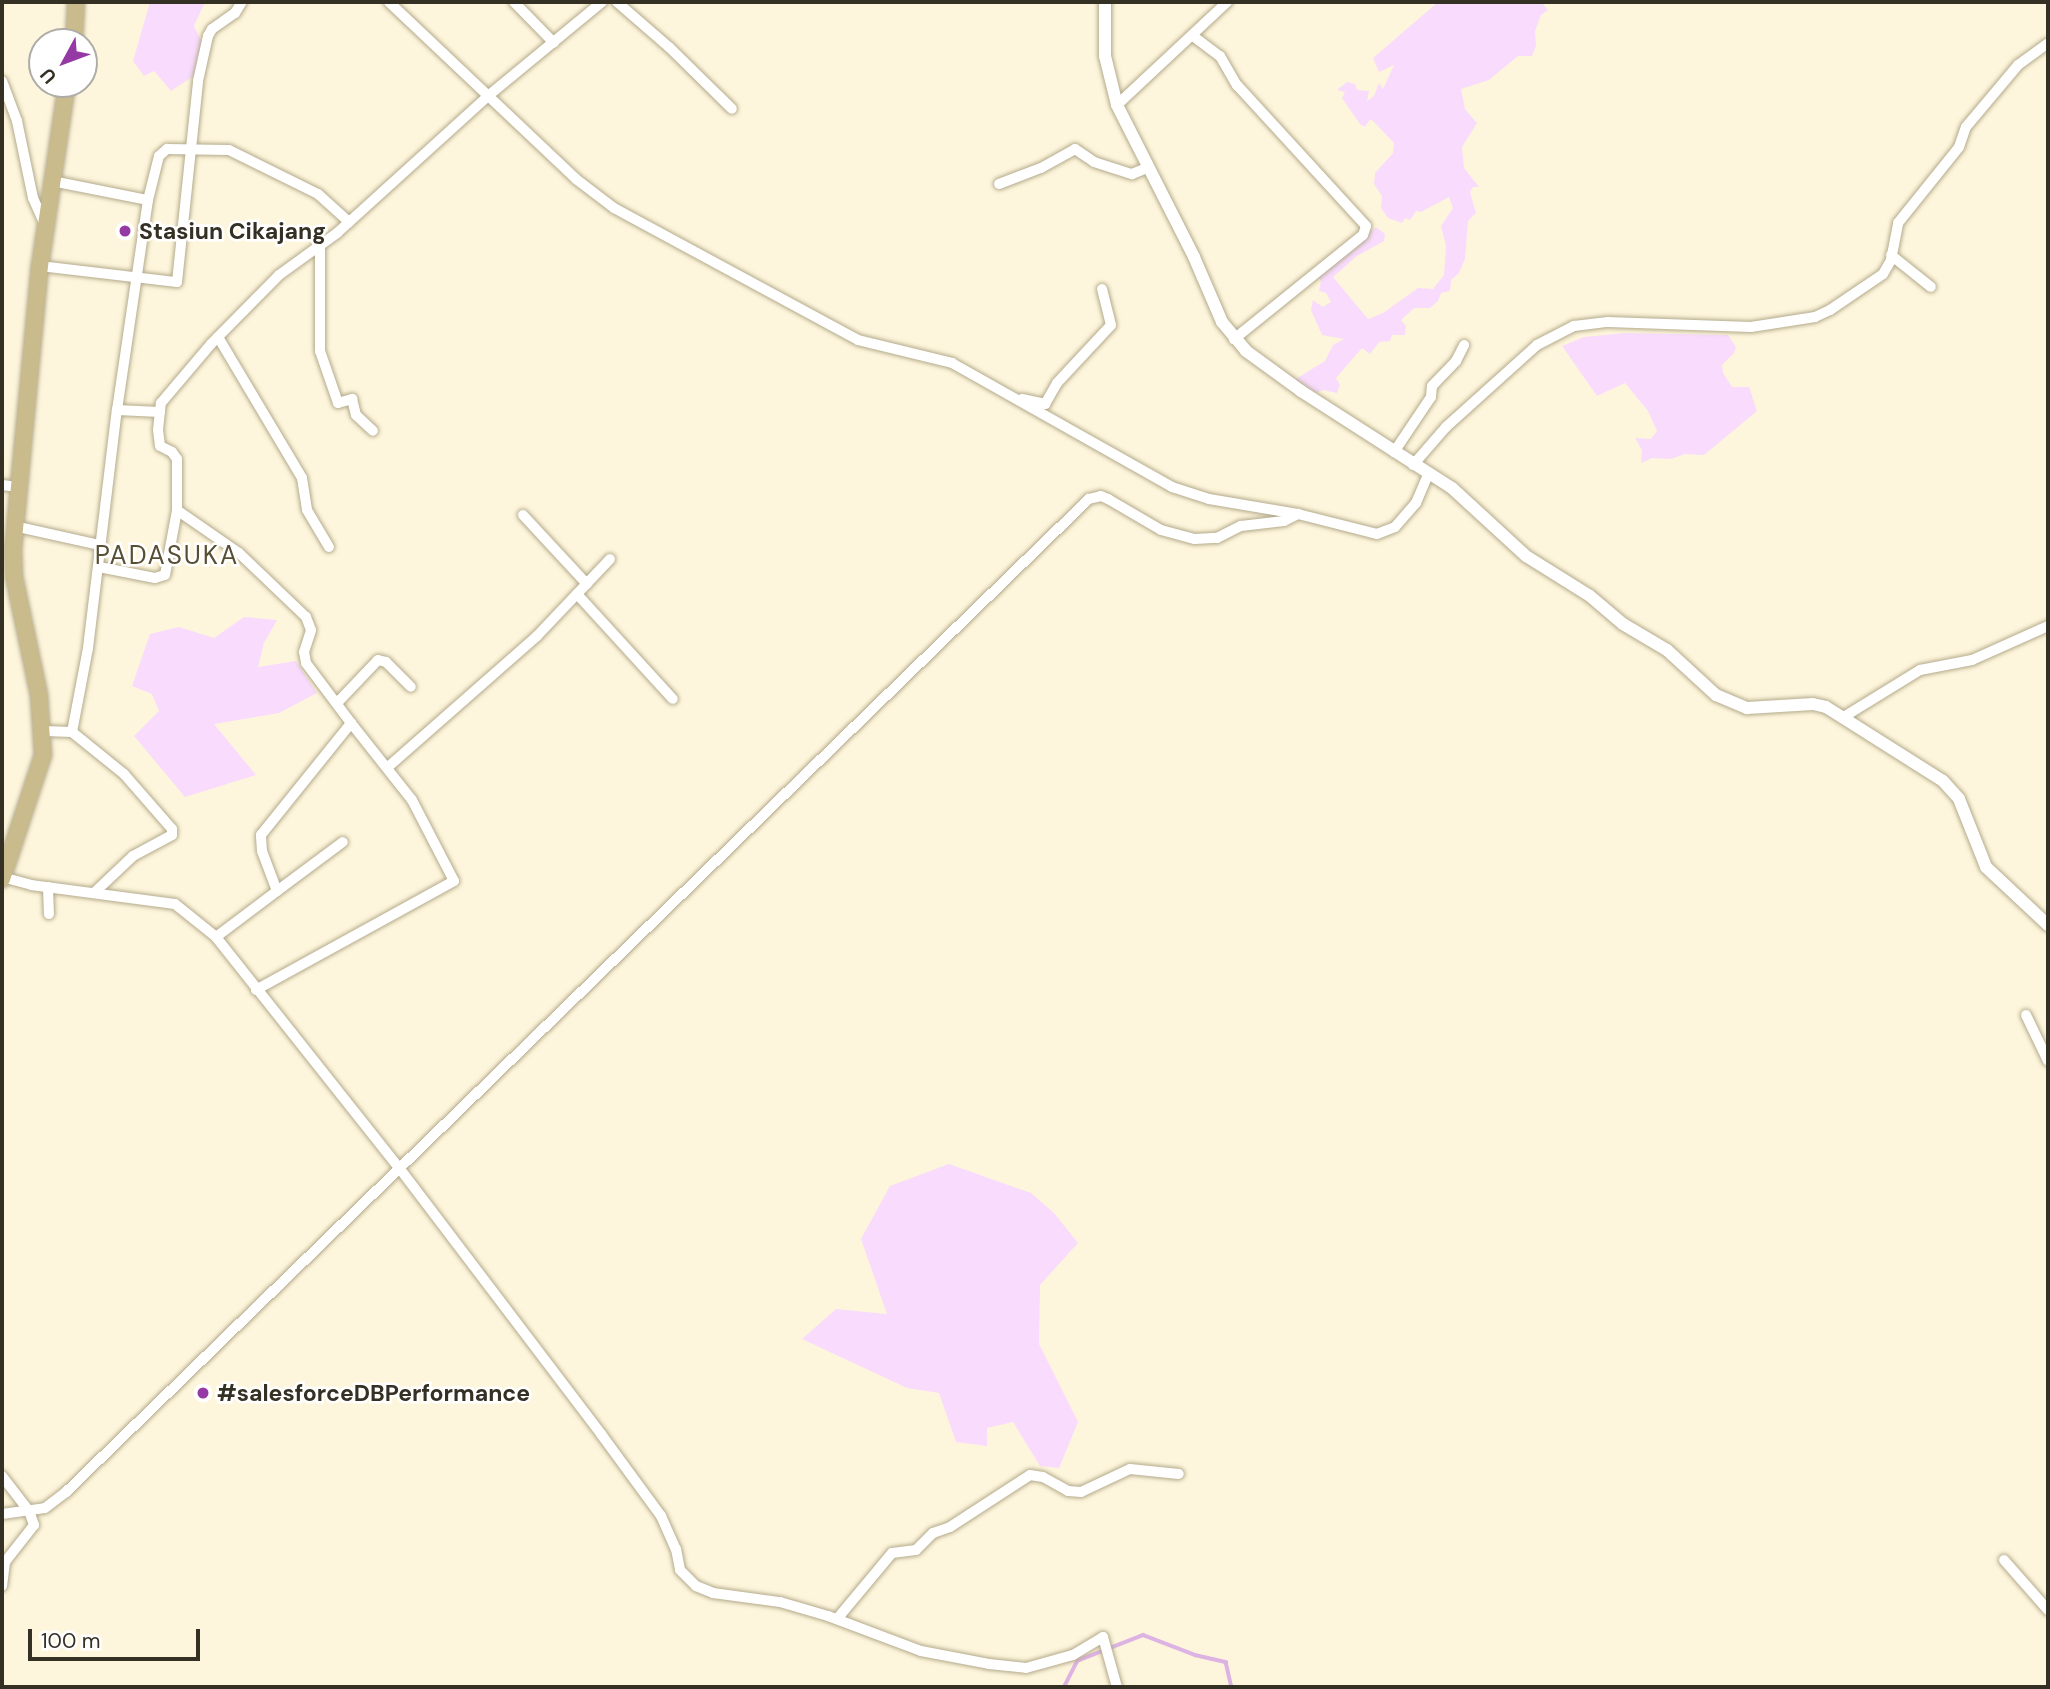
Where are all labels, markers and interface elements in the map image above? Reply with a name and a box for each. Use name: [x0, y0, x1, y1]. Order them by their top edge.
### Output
north arrow: [28, 28, 98, 98]
text: U: [35, 63, 62, 89]
place label: Stasiun Cikajang: [139, 217, 326, 245]
marker: Stasiun Cikajang: [117, 223, 133, 239]
district label: PADASUKA: [96, 540, 238, 572]
place label: #salesforceDBPerformance: [217, 1379, 530, 1407]
marker: #salesforceDBPerformance: [195, 1385, 211, 1401]
scale bar: [32, 1616, 203, 1660]
text: 100 m: [41, 1627, 101, 1655]

